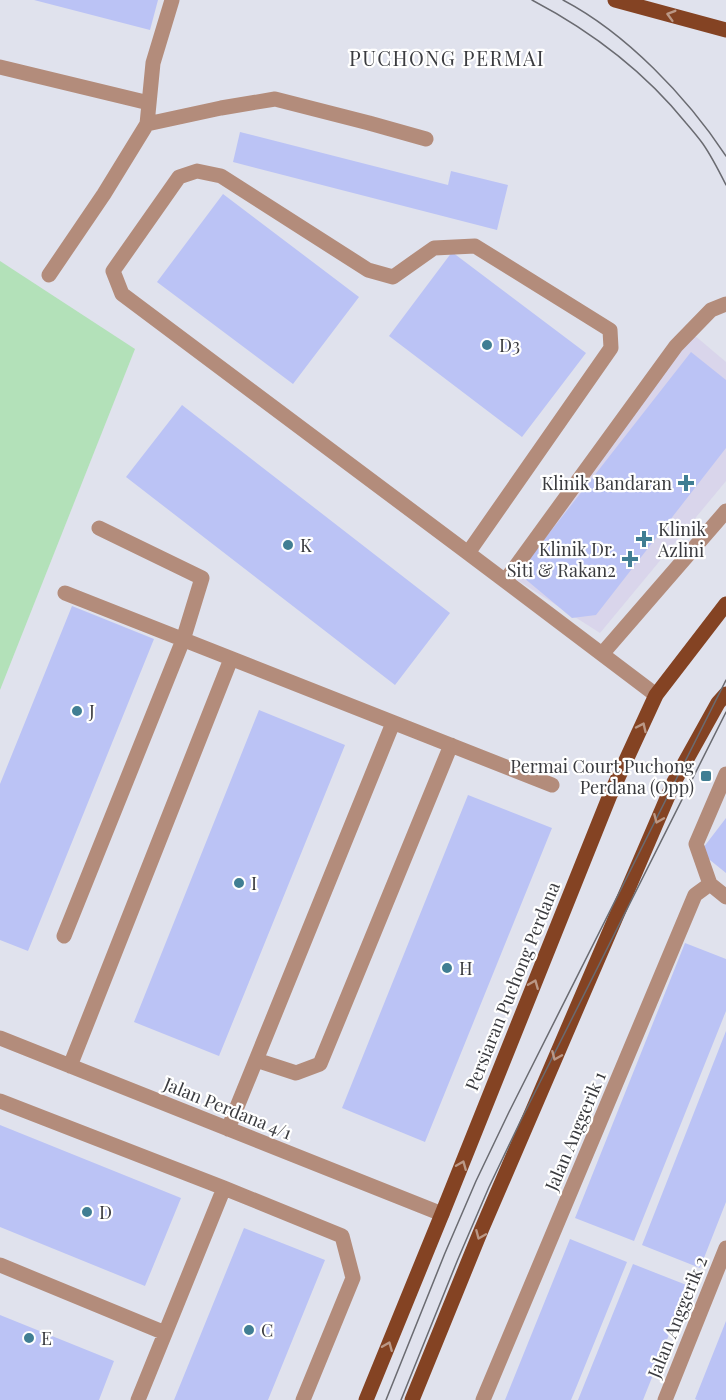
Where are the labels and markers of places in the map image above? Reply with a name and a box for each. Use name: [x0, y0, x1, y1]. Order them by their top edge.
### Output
place label: D3: [499, 333, 520, 357]
marker: D3: [480, 338, 494, 352]
place label: Klinik Bandaran: [542, 471, 672, 495]
marker: Klinik Bandaran: [677, 474, 695, 492]
place label: Klinik Azlini: [657, 517, 706, 562]
marker: Klinik Azlini: [635, 530, 653, 548]
place label: K: [300, 533, 312, 557]
place label: Klinik Dr. Siti & Rakan2: [507, 537, 616, 582]
marker: K: [281, 538, 295, 552]
marker: Klinik Dr. Siti & Rakan2: [621, 550, 639, 568]
place label: J: [88, 699, 95, 723]
marker: J: [70, 704, 84, 718]
place label: Permai Court Puchong Perdana (Opp): [510, 754, 694, 799]
marker: Permai Court Puchong Perdana (Opp): [699, 769, 713, 783]
place label: I: [251, 871, 257, 895]
marker: I: [232, 876, 246, 890]
place label: H: [459, 956, 473, 980]
marker: H: [440, 961, 454, 975]
place label: D: [99, 1200, 112, 1224]
marker: D: [80, 1205, 94, 1219]
place label: C: [261, 1318, 273, 1342]
marker: C: [242, 1323, 256, 1337]
place label: E: [41, 1326, 52, 1350]
marker: E: [22, 1331, 36, 1345]

